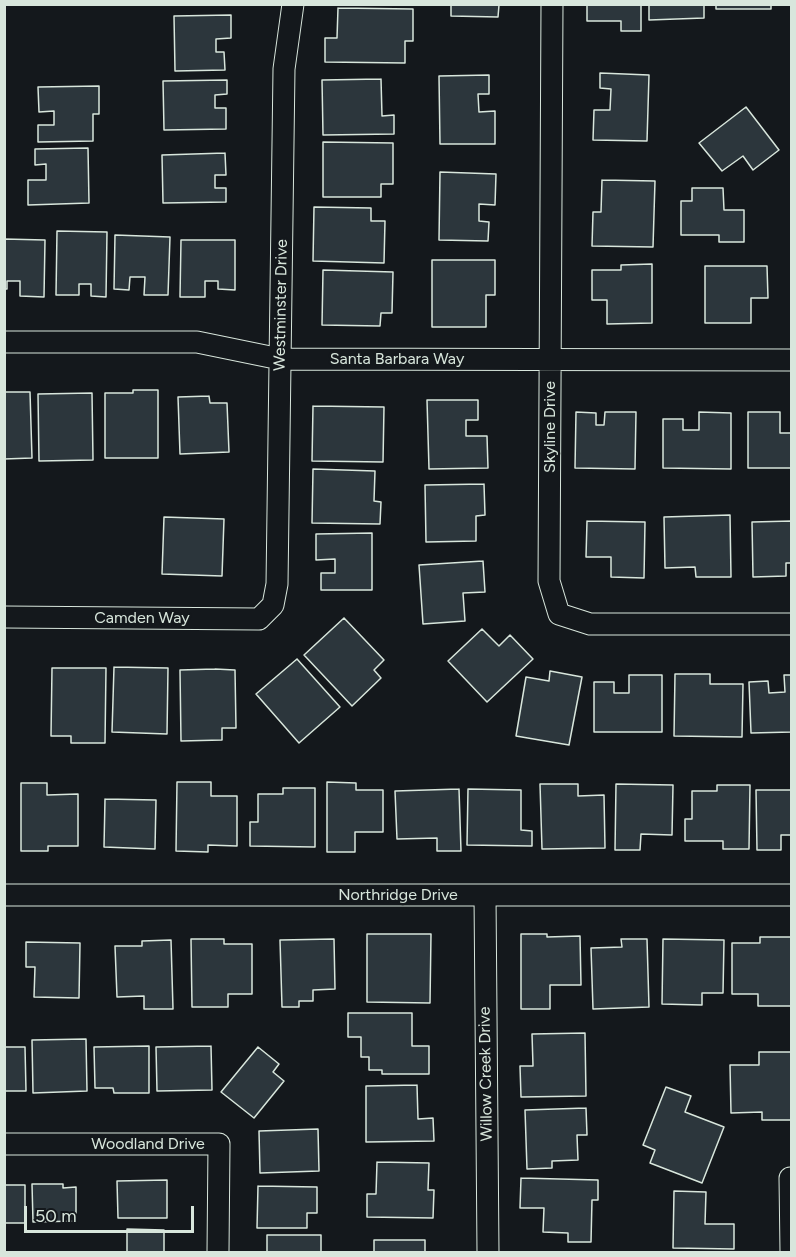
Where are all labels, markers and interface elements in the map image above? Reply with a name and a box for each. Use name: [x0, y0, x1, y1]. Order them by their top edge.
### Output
street label: Westminster Drive: [270, 239, 292, 371]
street label: Santa Barbara Way: [330, 349, 464, 369]
street label: Skyline Drive: [540, 381, 560, 473]
street label: Camden Way: [94, 608, 190, 628]
street label: Northridge Drive: [338, 885, 458, 905]
street label: Willow Creek Drive: [475, 1006, 497, 1142]
street label: Woodland Drive: [91, 1134, 205, 1154]
scale bar: [27, 1194, 196, 1232]
text: 50 m: [35, 1205, 77, 1227]

